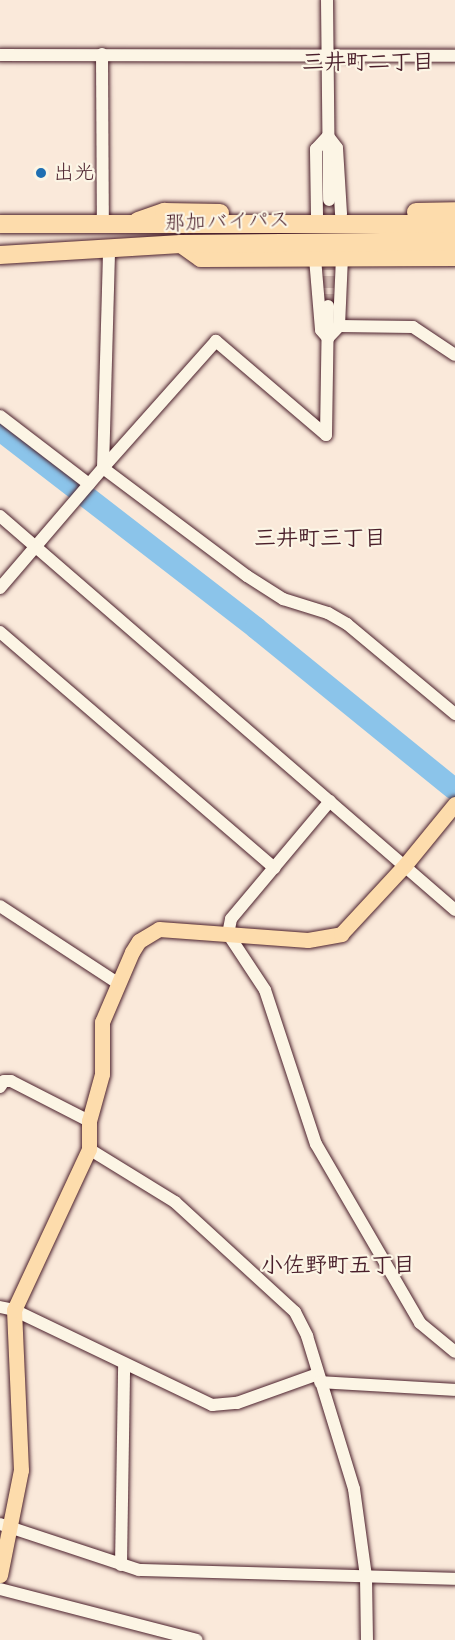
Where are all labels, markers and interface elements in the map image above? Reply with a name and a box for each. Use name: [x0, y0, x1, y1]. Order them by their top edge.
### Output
district label: 三井町二丁目: [302, 50, 434, 76]
place label: 出光: [53, 160, 95, 186]
marker: 出光: [34, 166, 48, 180]
street label: 那加バイパス: [164, 207, 290, 237]
district label: 三井町三丁目: [254, 526, 386, 552]
district label: 小佐野町五丁目: [261, 1253, 415, 1279]

